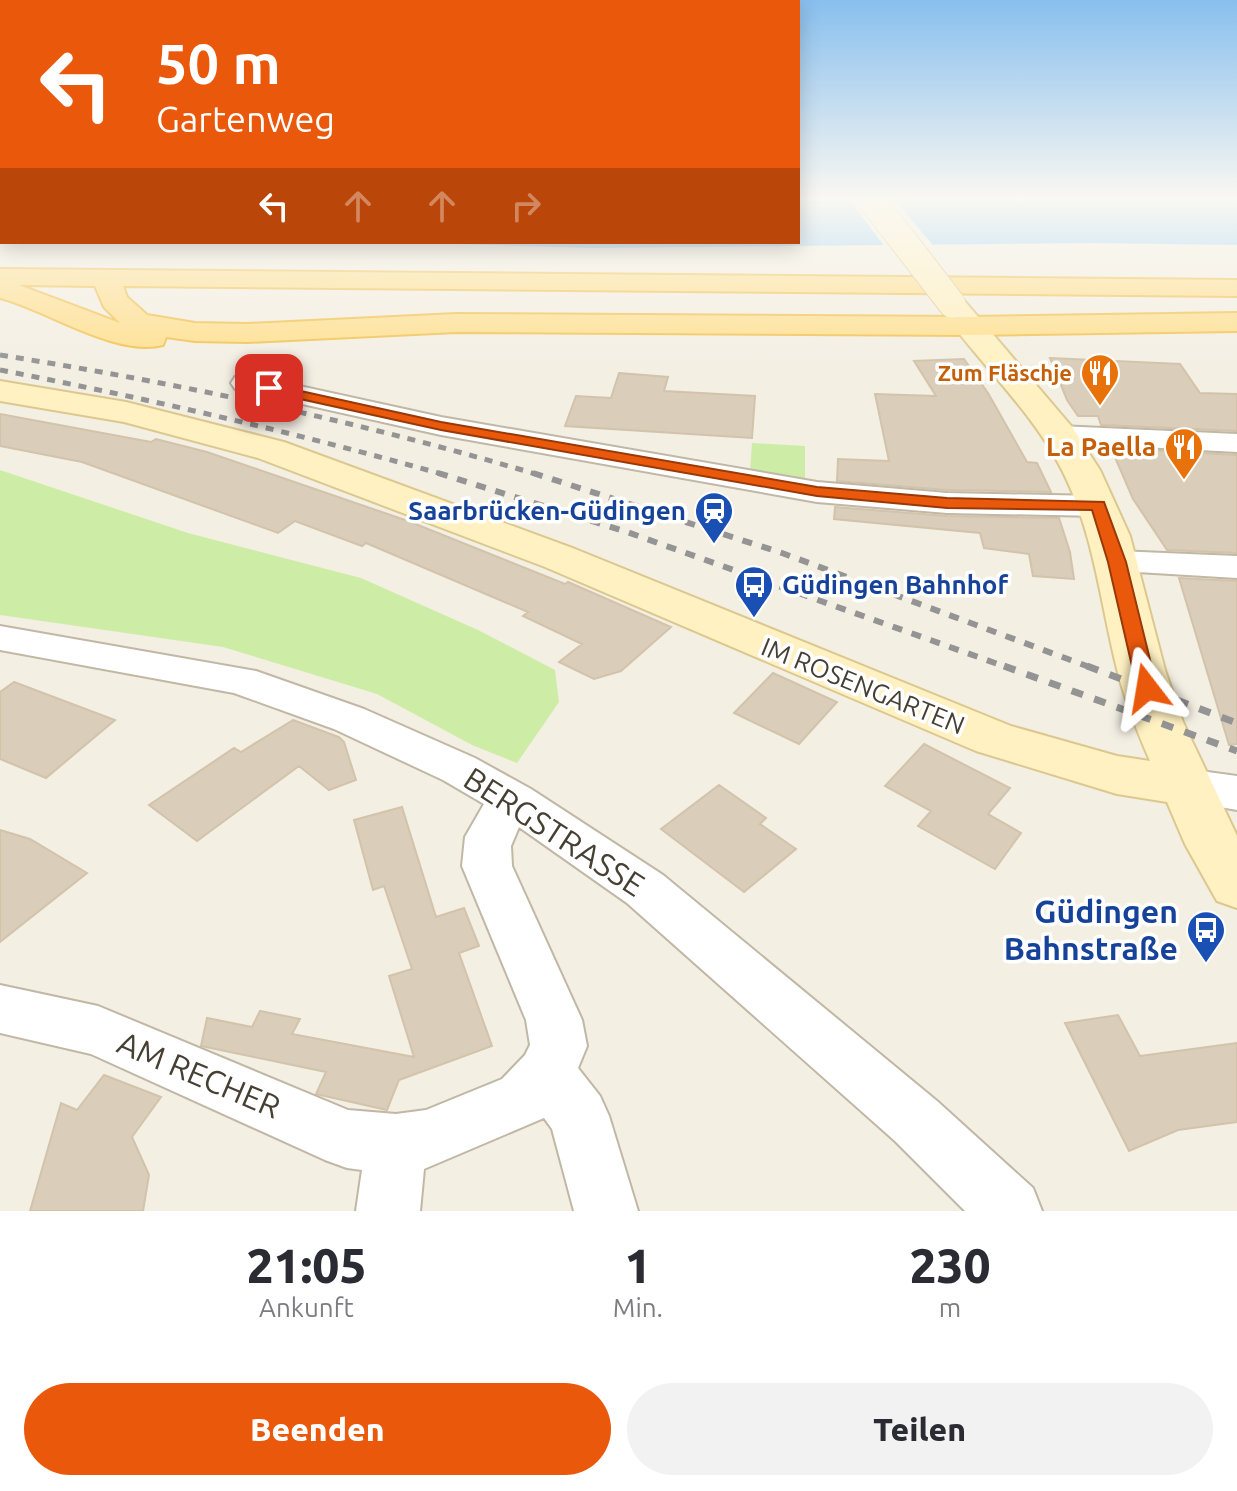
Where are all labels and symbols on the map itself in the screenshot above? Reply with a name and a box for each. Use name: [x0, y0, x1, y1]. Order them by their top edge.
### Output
restaurant icon: Zum Fläschje: [1079, 352, 1121, 407]
pin: [235, 354, 303, 422]
place label: Zum Fläschje: [938, 360, 1072, 385]
restaurant icon: La Paella: [1163, 426, 1205, 481]
place label: La Paella: [1046, 432, 1156, 461]
station icon: Saarbrücken-Güdingen: [693, 490, 735, 545]
place label: Saarbrücken-Güdingen: [408, 496, 686, 525]
bus stop icon: Güdingen Bahnhof: [733, 564, 775, 619]
place label: Güdingen Bahnhof: [782, 570, 1009, 599]
street label: IM ROSENGARTEN: [757, 632, 969, 739]
position arrow: [1105, 646, 1189, 730]
street label: BERGSTRASSE: [458, 760, 651, 903]
place label: Güdingen Bahnstraße: [1004, 893, 1178, 966]
bus stop icon: Güdingen Bahnstraße: [1185, 909, 1227, 964]
street label: AM RECHER: [113, 1024, 286, 1125]

